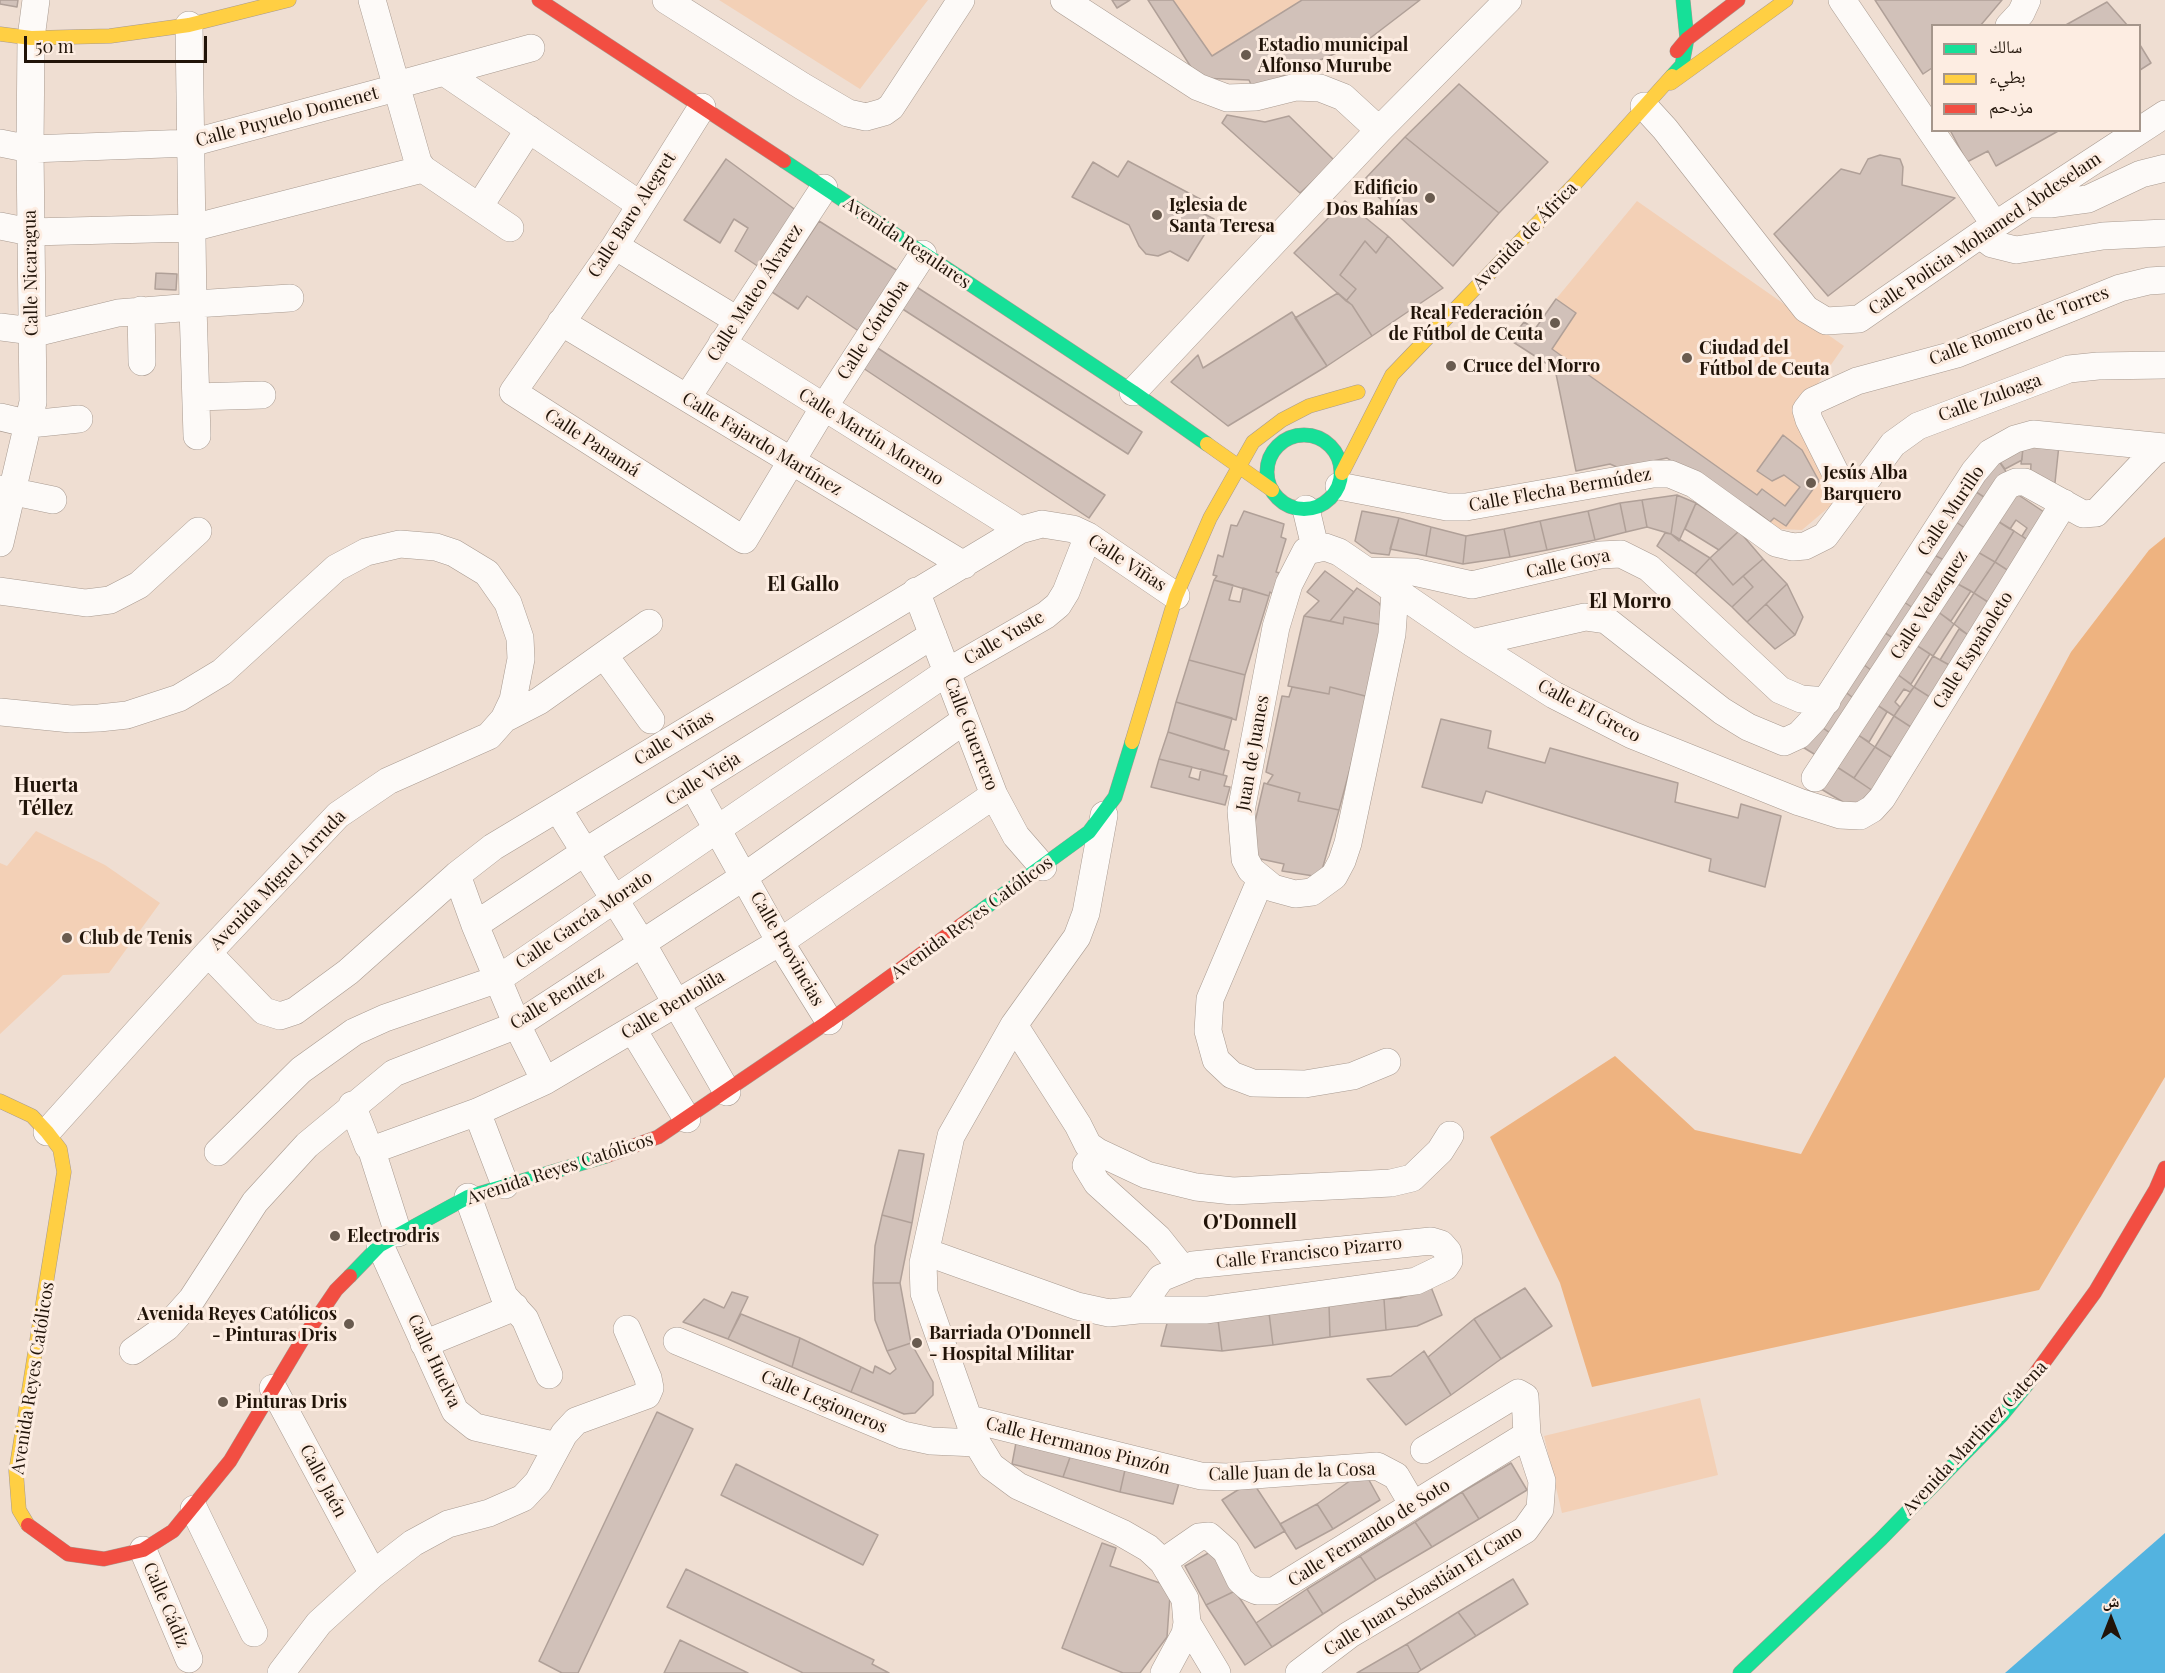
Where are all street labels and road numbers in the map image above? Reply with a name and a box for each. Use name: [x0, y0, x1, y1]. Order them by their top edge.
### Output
street label: Calle Puyuelo Domenet: [193, 82, 381, 152]
street label: Calle Baro Alegret: [583, 148, 681, 282]
street label: Calle Policia Mohamed Abdeselam: [1865, 148, 2105, 320]
street label: Avenida de África: [1468, 178, 1582, 294]
street label: Avenida Regulares: [839, 192, 975, 294]
street label: Calle Nicaragua: [19, 210, 43, 336]
street label: Calle Mateo Álvarez: [703, 220, 807, 366]
street label: Calle Córdoba: [833, 276, 913, 384]
street label: Calle Romero de Torres: [1926, 282, 2112, 370]
street label: Calle Zuloaga: [1935, 369, 2045, 427]
street label: Calle Martín Moreno: [794, 384, 948, 490]
street label: Calle Fajardo Martínez: [678, 388, 846, 500]
street label: Calle Panamá: [540, 404, 644, 482]
street label: Calle Murillo: [1913, 462, 1989, 560]
street label: Calle Flecha Bermúdez: [1467, 463, 1653, 517]
street label: Calle Viñas: [1084, 530, 1170, 596]
street label: Calle Goya: [1524, 545, 1612, 583]
street label: Calle Velazquez: [1886, 547, 1972, 663]
street label: Calle Españoleto: [1928, 587, 2018, 713]
street label: Calle Yuste: [960, 606, 1048, 670]
street label: Calle Guerrero: [939, 674, 1003, 794]
street label: Calle El Greco: [1534, 675, 1644, 747]
street label: Juan de Juanes: [1232, 693, 1274, 813]
street label: Calle Viñas: [630, 706, 718, 770]
street label: Calle Vieja: [662, 748, 744, 810]
street label: Avenida Miguel Arruda: [206, 806, 350, 954]
street label: Avenida Reyes Católicos: [887, 852, 1057, 984]
street label: Calle García Morato: [512, 866, 656, 974]
street label: Calle Provincias: [745, 888, 829, 1010]
street label: Calle Benítez: [506, 962, 608, 1034]
street label: Calle Bentolila: [617, 966, 729, 1044]
street label: Avenida Reyes Católicos: [464, 1129, 656, 1209]
street label: Calle Francisco Pizarro: [1215, 1232, 1403, 1274]
street label: Avenida Reyes Católicos: [7, 1280, 59, 1476]
street label: Calle Huelva: [403, 1311, 465, 1411]
street label: Avenida Martinez Catena: [1898, 1357, 2052, 1519]
street label: Calle Legioneros: [758, 1366, 890, 1438]
street label: Calle Hermanos Pinzón: [984, 1413, 1172, 1479]
street label: Calle Jaén: [295, 1441, 351, 1521]
street label: Calle Juan de la Cosa: [1208, 1458, 1376, 1486]
street label: Calle Fernando de Soto: [1284, 1474, 1454, 1592]
street label: Calle Juan Sebastián El Cano: [1320, 1521, 1526, 1661]
street label: Calle Cádiz: [138, 1559, 194, 1651]

